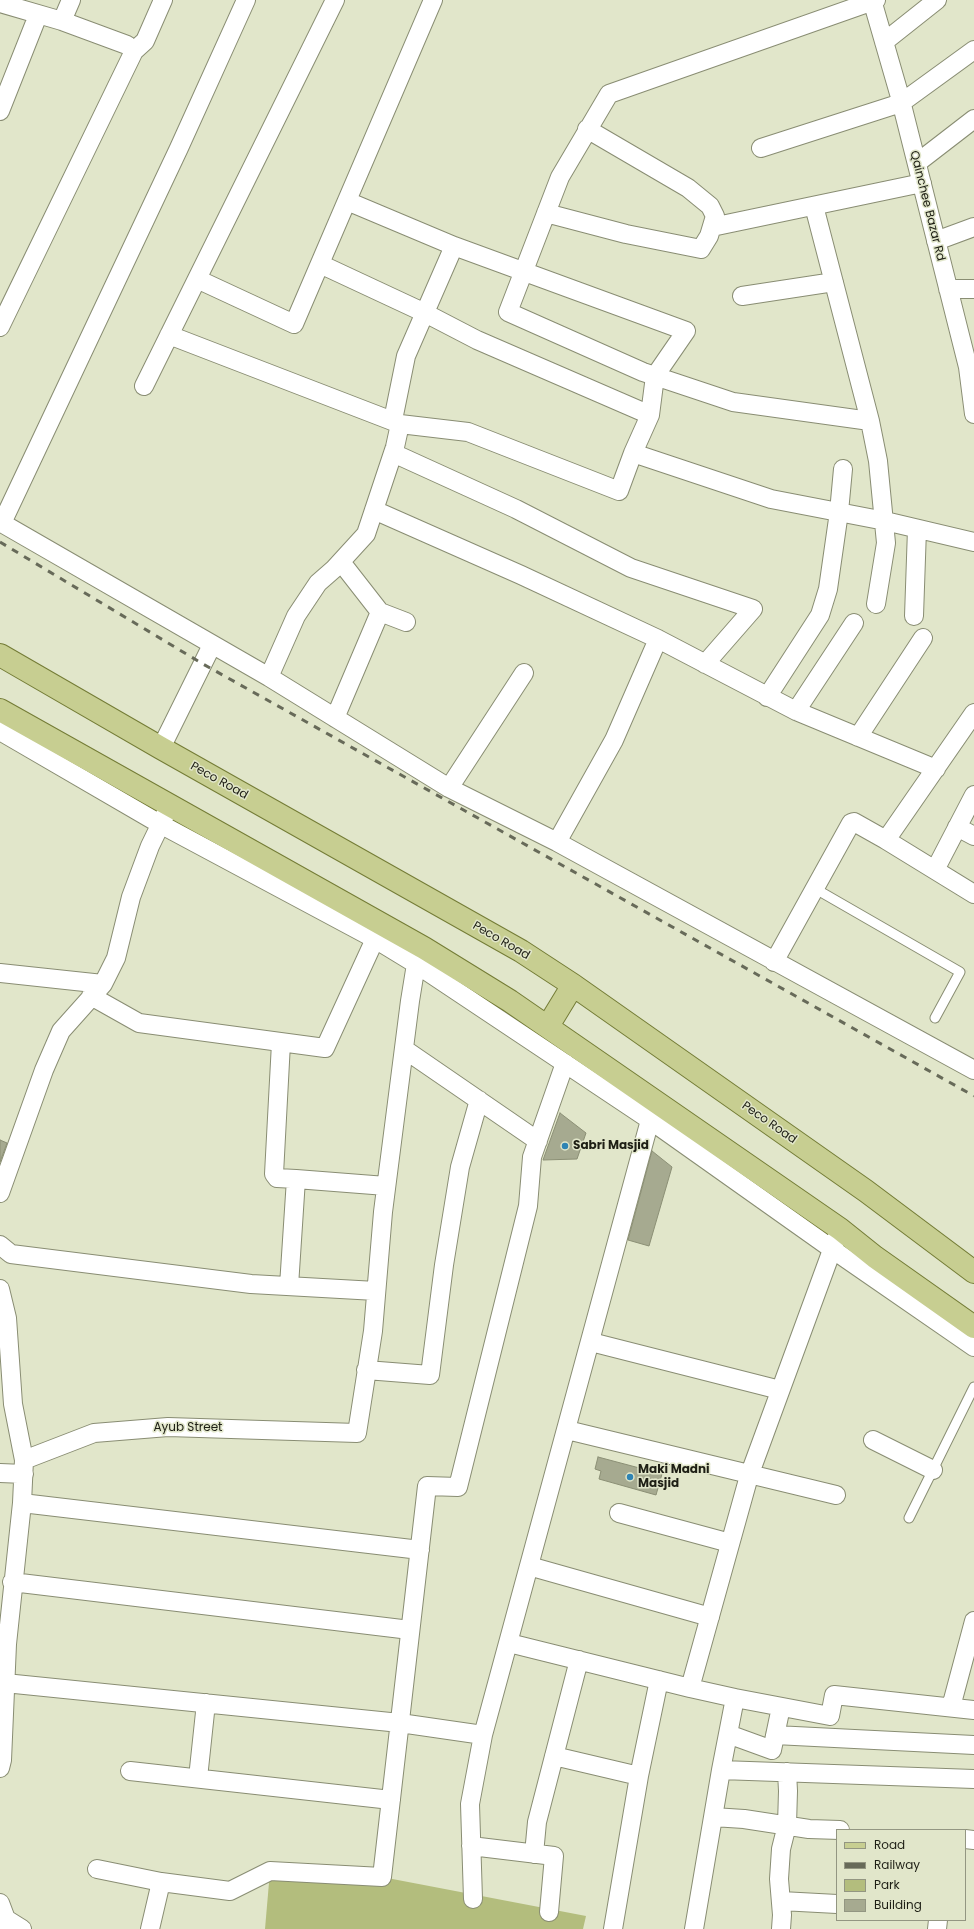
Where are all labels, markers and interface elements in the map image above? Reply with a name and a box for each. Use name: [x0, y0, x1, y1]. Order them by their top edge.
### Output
street label: Qainchee Bazar Rd: [906, 149, 948, 263]
street label: Peco Road: [188, 759, 250, 803]
street label: Peco Road: [470, 919, 532, 963]
street label: Peco Road: [739, 1099, 799, 1147]
place label: Sabri Masjid: [573, 1139, 649, 1153]
marker: Sabri Masjid: [560, 1141, 570, 1151]
street label: Ayub Street: [154, 1421, 222, 1435]
place label: Maki Madni Masjid: [638, 1463, 710, 1491]
marker: Maki Madni Masjid: [625, 1472, 635, 1482]
legend: [836, 1829, 966, 1921]
text: Road: [874, 1836, 905, 1853]
text: Railway: [874, 1856, 920, 1873]
text: Park: [874, 1876, 900, 1893]
text: Building: [874, 1896, 922, 1913]

